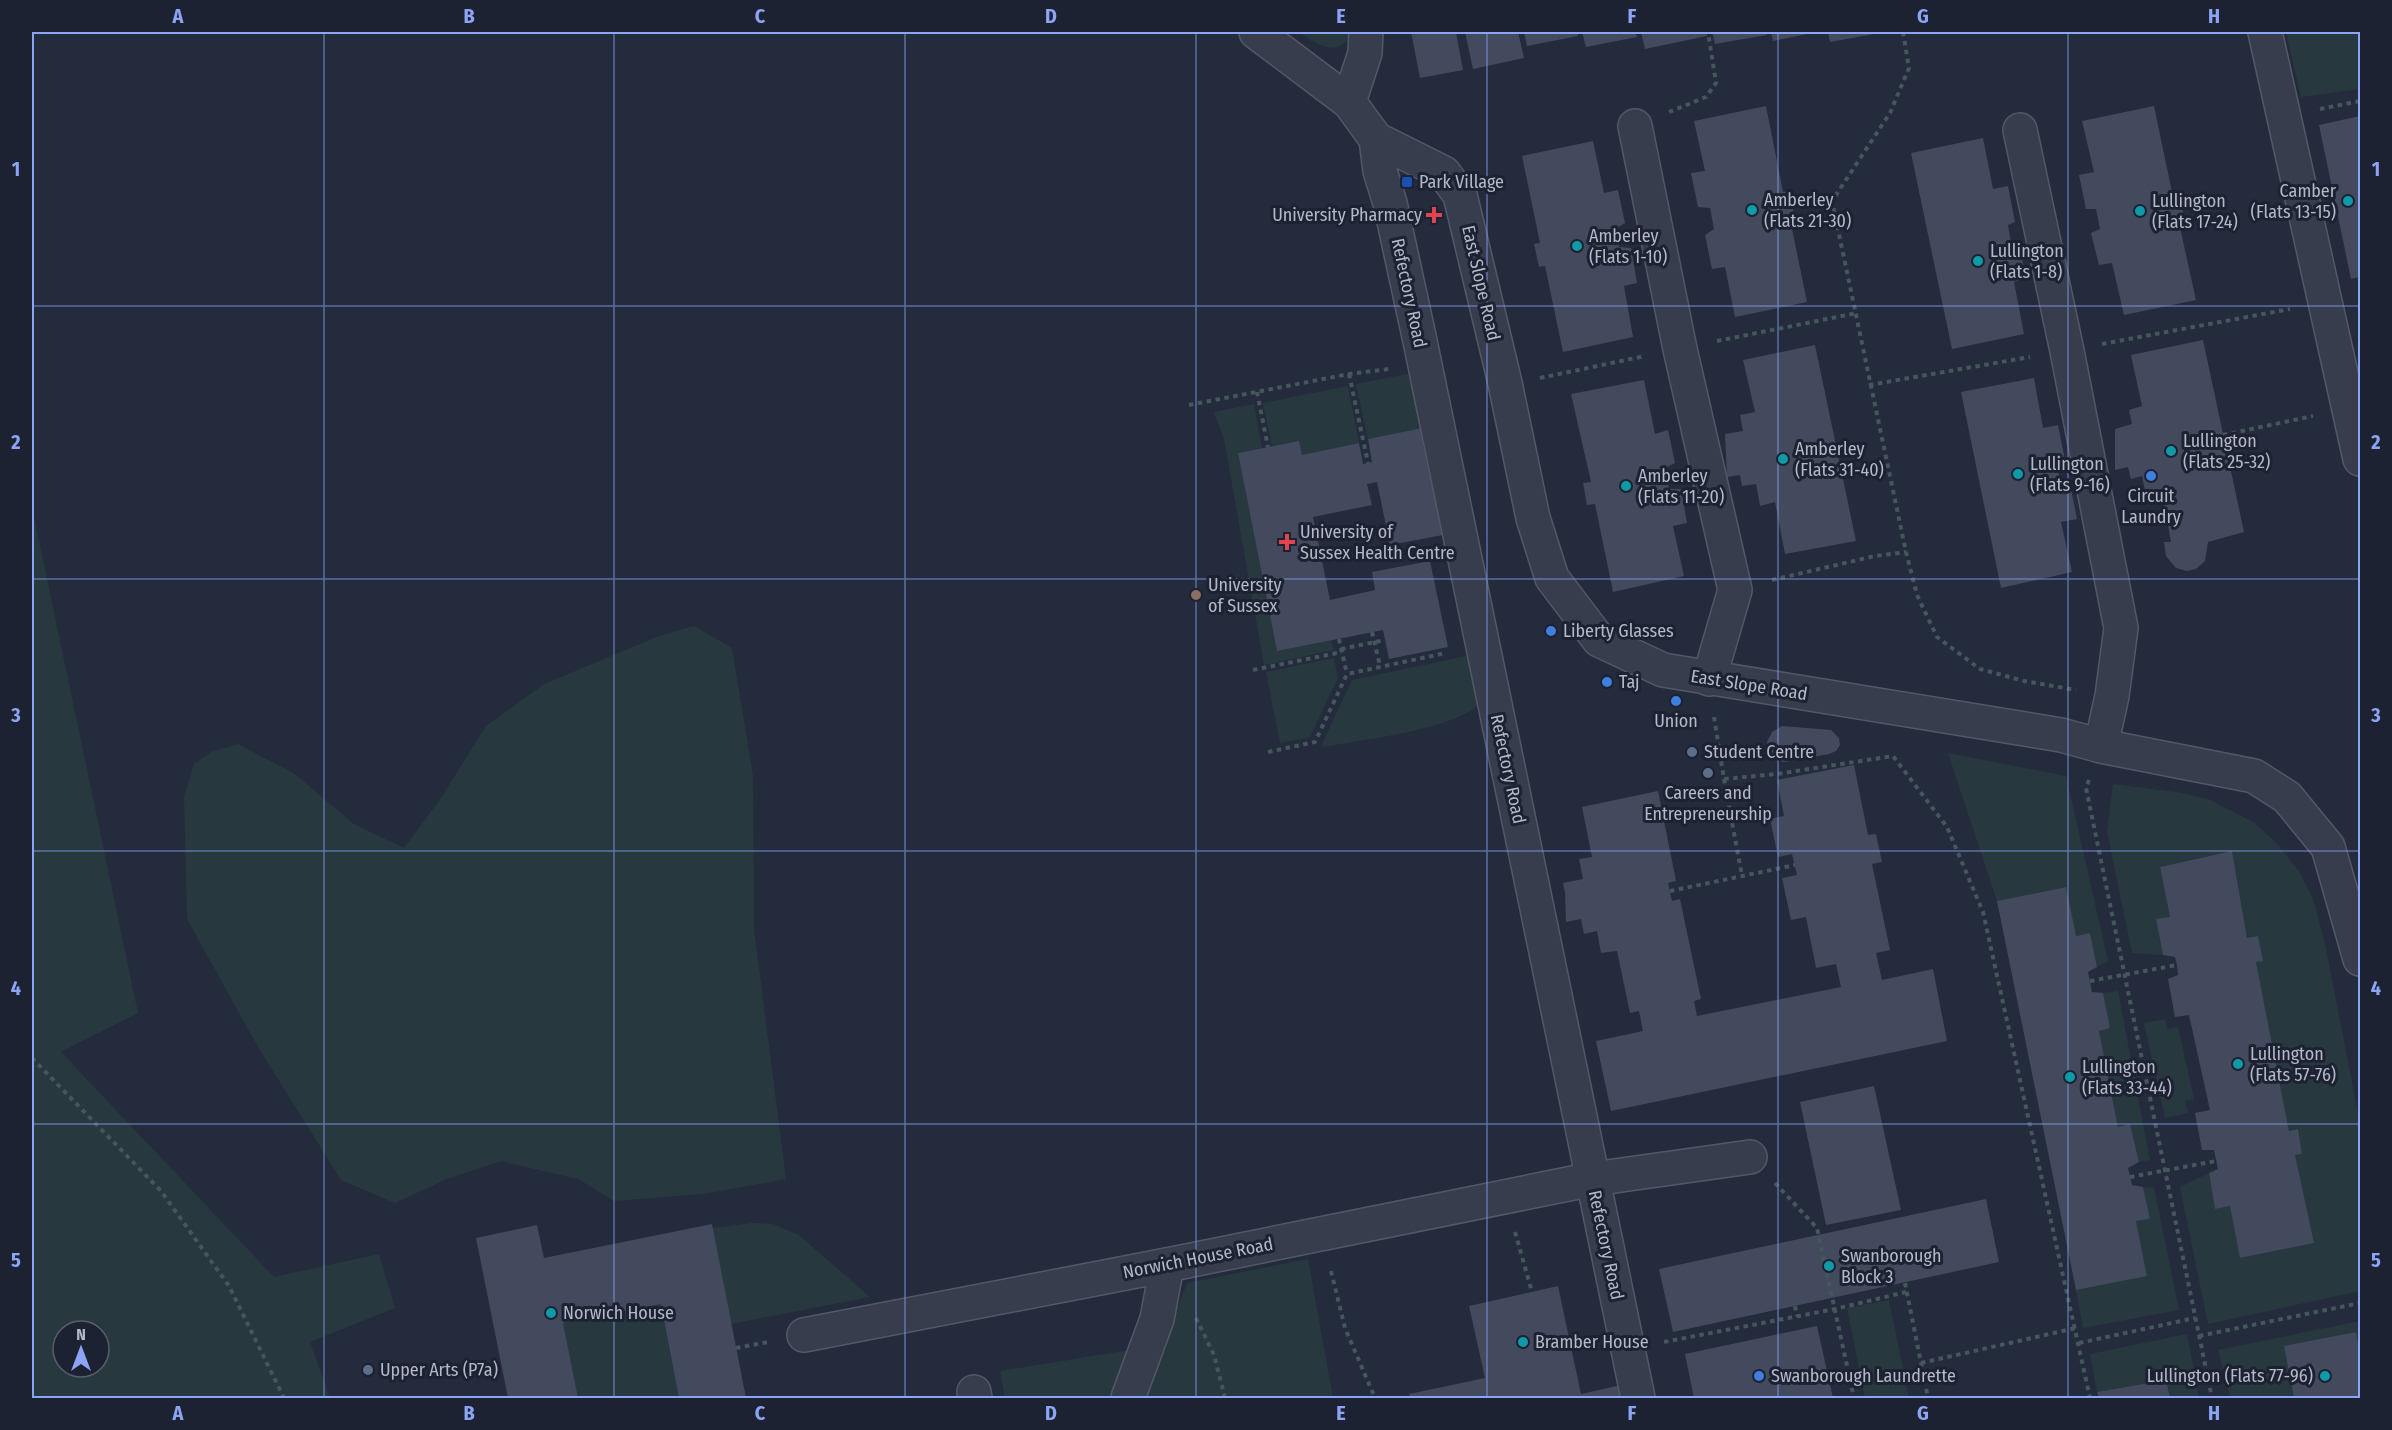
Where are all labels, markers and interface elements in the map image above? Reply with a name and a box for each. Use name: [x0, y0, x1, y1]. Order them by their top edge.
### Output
text: A: [172, 4, 185, 28]
text: B: [463, 4, 475, 28]
text: C: [755, 4, 766, 28]
text: D: [1045, 4, 1057, 28]
text: E: [1336, 4, 1346, 28]
text: F: [1628, 4, 1637, 28]
text: G: [1917, 4, 1929, 28]
text: H: [2208, 4, 2220, 28]
text: 1: [12, 157, 20, 181]
text: 1: [2372, 157, 2380, 181]
place label: Park Village: [1419, 171, 1504, 193]
marker: Park Village: [1400, 175, 1414, 189]
place label: Camber (Flats 13-15): [2251, 180, 2337, 223]
place label: Amberley (Flats 21-30): [1764, 189, 1851, 232]
place label: Lullington (Flats 17-24): [2152, 190, 2238, 233]
marker: Camber (Flats 13-15): [2341, 194, 2355, 208]
marker: Amberley (Flats 21-30): [1745, 203, 1759, 217]
place label: University Pharmacy: [1272, 204, 1422, 226]
marker: Lullington (Flats 17-24): [2133, 204, 2147, 218]
marker: University Pharmacy: [1427, 208, 1441, 222]
street label: East Slope Road: [1457, 223, 1505, 343]
place label: Amberley (Flats 1-10): [1589, 225, 1667, 268]
street label: Refectory Road: [1387, 236, 1431, 350]
marker: Amberley (Flats 1-10): [1570, 239, 1584, 253]
place label: Lullington (Flats 1-8): [1990, 240, 2064, 283]
marker: Lullington (Flats 1-8): [1971, 254, 1985, 268]
text: 2: [10, 430, 21, 454]
place label: Lullington (Flats 25-32): [2183, 430, 2270, 473]
text: 2: [2370, 430, 2381, 454]
place label: Amberley (Flats 31-40): [1795, 438, 1884, 481]
marker: Lullington (Flats 25-32): [2164, 444, 2178, 458]
marker: Amberley (Flats 31-40): [1776, 452, 1790, 466]
place label: Lullington (Flats 9-16): [2030, 453, 2110, 496]
place label: Amberley (Flats 11-20): [1638, 465, 1724, 508]
marker: Lullington (Flats 9-16): [2011, 467, 2025, 481]
marker: Circuit Laundry: [2144, 469, 2158, 483]
marker: Amberley (Flats 11-20): [1619, 479, 1633, 493]
place label: Circuit Laundry: [2121, 485, 2181, 528]
place label: University of Sussex Health Centre: [1300, 521, 1455, 564]
marker: University of Sussex Health Centre: [1278, 533, 1296, 551]
place label: University of Sussex: [1208, 574, 1282, 617]
marker: University of Sussex: [1189, 588, 1203, 602]
place label: Liberty Glasses: [1563, 620, 1674, 642]
marker: Liberty Glasses: [1544, 624, 1558, 638]
street label: East Slope Road: [1689, 665, 1809, 705]
place label: Taj: [1619, 671, 1640, 693]
marker: Taj: [1600, 675, 1614, 689]
marker: Union: [1669, 694, 1683, 708]
text: 3: [10, 703, 21, 727]
text: 3: [2370, 703, 2381, 727]
place label: Union: [1654, 710, 1698, 732]
street label: Refectory Road: [1486, 712, 1530, 826]
place label: Student Centre: [1704, 741, 1814, 763]
marker: Student Centre: [1685, 745, 1699, 759]
marker: Careers and Entrepreneurship: [1701, 766, 1715, 780]
place label: Careers and Entrepreneurship: [1644, 782, 1772, 825]
text: 4: [11, 976, 21, 1000]
text: 4: [2371, 976, 2381, 1000]
place label: Lullington (Flats 57-76): [2250, 1043, 2336, 1086]
place label: Lullington (Flats 33-44): [2082, 1056, 2172, 1099]
marker: Lullington (Flats 57-76): [2231, 1057, 2245, 1071]
marker: Lullington (Flats 33-44): [2063, 1070, 2077, 1084]
street label: Refectory Road: [1584, 1188, 1628, 1302]
street label: Norwich House Road: [1121, 1233, 1275, 1283]
place label: Swanborough Block 3: [1841, 1245, 1941, 1288]
text: 5: [11, 1248, 21, 1272]
text: 5: [2371, 1248, 2381, 1272]
marker: Swanborough Block 3: [1822, 1259, 1836, 1273]
place label: Norwich House: [563, 1302, 674, 1324]
marker: Norwich House: [544, 1306, 558, 1320]
north arrow: [51, 1319, 111, 1379]
text: N: [76, 1325, 86, 1344]
place label: Bramber House: [1535, 1331, 1649, 1353]
marker: Bramber House: [1516, 1335, 1530, 1349]
place label: Upper Arts (P7a): [380, 1359, 498, 1381]
marker: Upper Arts (P7a): [361, 1363, 375, 1377]
place label: Swanborough Laundrette: [1771, 1365, 1956, 1387]
place label: Lullington (Flats 77-96): [2147, 1365, 2313, 1387]
marker: Swanborough Laundrette: [1752, 1369, 1766, 1383]
marker: Lullington (Flats 77-96): [2318, 1369, 2332, 1383]
text: A: [172, 1401, 185, 1425]
text: B: [463, 1401, 475, 1425]
text: C: [755, 1401, 766, 1425]
text: D: [1045, 1401, 1057, 1425]
text: E: [1336, 1401, 1346, 1425]
text: F: [1628, 1401, 1637, 1425]
text: G: [1917, 1401, 1929, 1425]
text: H: [2208, 1401, 2220, 1425]

